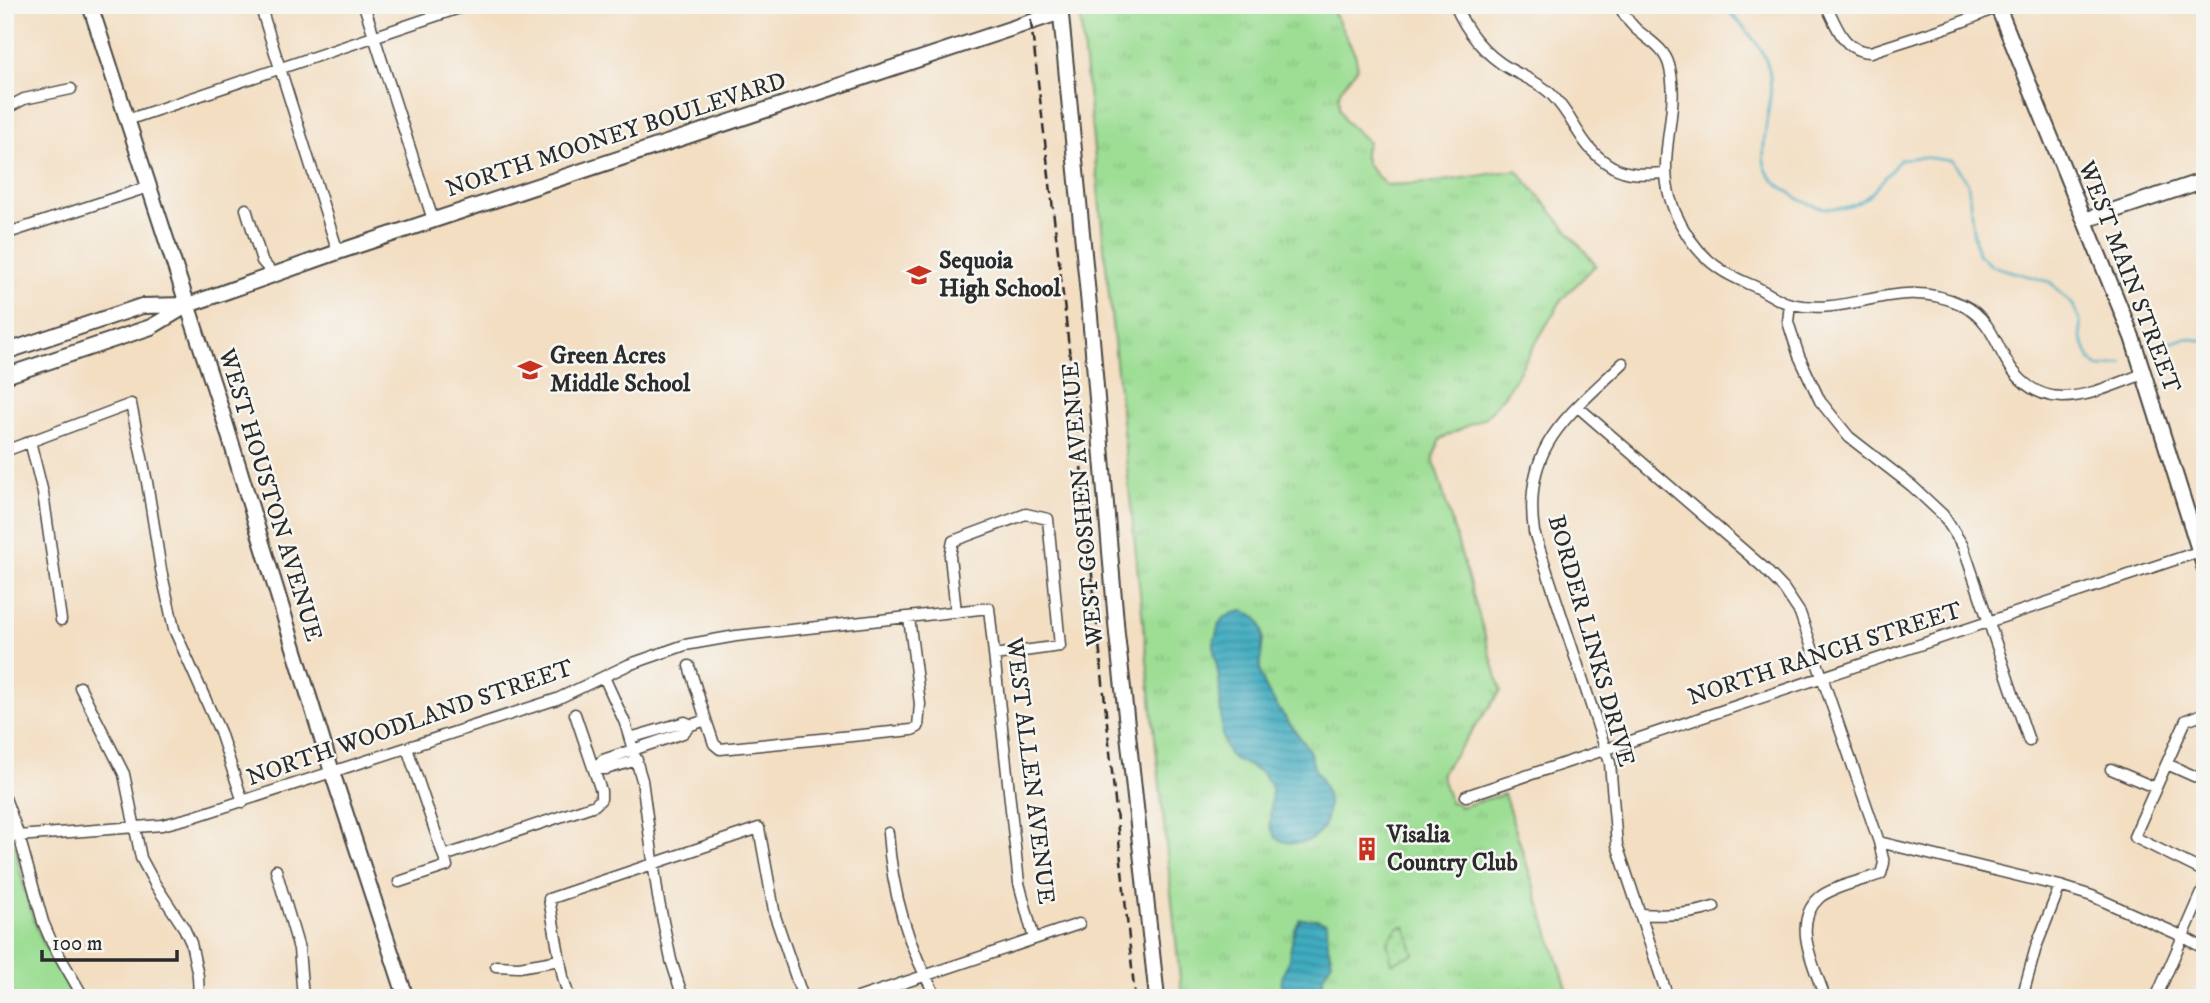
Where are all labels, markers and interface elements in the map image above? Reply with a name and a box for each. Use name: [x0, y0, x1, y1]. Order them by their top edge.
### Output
street label: NORTH MOONEY BOULEVARD: [442, 66, 790, 204]
street label: WEST MAIN STREET: [2071, 156, 2187, 397]
place label: Sequoia High School: [939, 246, 1061, 304]
school or university icon: Sequoia High School: [905, 261, 933, 289]
place label: Green Acres Middle School: [550, 341, 691, 399]
street label: WEST HOUSTON AVENUE: [211, 344, 329, 645]
school or university icon: Green Acres Middle School: [516, 356, 544, 384]
street label: WEST GOSHEN AVENUE: [1056, 361, 1110, 648]
street label: BORDER LINKS DRIVE: [1541, 512, 1641, 770]
street label: NORTH RANCH STREET: [1684, 595, 1966, 713]
street label: WEST ALLEN AVENUE: [999, 635, 1061, 906]
street label: NORTH WOODLAND STREET: [243, 653, 577, 793]
place label: Visalia Country Club: [1386, 820, 1518, 878]
building icon: Visalia Country Club: [1353, 835, 1381, 863]
scale bar: [42, 919, 177, 963]
text: 100 m: [52, 931, 103, 957]

